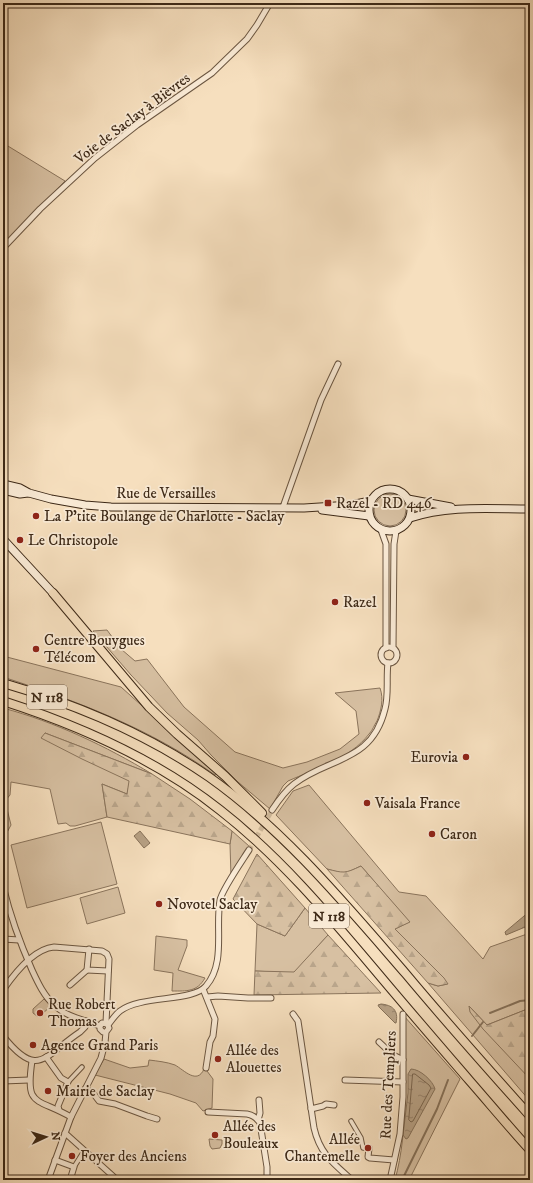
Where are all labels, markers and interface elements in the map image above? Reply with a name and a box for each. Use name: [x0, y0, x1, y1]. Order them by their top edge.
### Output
street label: Voie de Saclay à Bièvres: [70, 69, 194, 169]
street label: Rue de Versailles: [116, 484, 216, 503]
place label: Razel - RD 446: [336, 494, 433, 513]
marker: Razel - RD 446: [323, 498, 333, 508]
place label: La P'tite Boulange de Charlotte - Saclay: [44, 507, 285, 526]
marker: La P'tite Boulange de Charlotte - Saclay: [31, 511, 41, 521]
place label: Le Christopole: [28, 531, 118, 550]
marker: Le Christopole: [15, 535, 25, 545]
place label: Razel: [343, 593, 377, 612]
marker: Razel: [330, 597, 340, 607]
place label: Centre Bouygues Télécom: [44, 631, 145, 667]
marker: Centre Bouygues Télécom: [31, 644, 41, 654]
road number: N 118: [27, 685, 67, 709]
place label: Eurovia: [410, 748, 459, 767]
marker: Eurovia: [461, 752, 471, 762]
place label: Vaisala France: [374, 794, 460, 813]
marker: Vaisala France: [362, 798, 372, 808]
place label: Caron: [440, 825, 477, 844]
marker: Caron: [427, 829, 437, 839]
place label: Novotel Saclay: [167, 895, 258, 914]
marker: Novotel Saclay: [154, 899, 164, 909]
road number: N 118: [309, 904, 349, 928]
place label: Rue Robert Thomas: [48, 995, 116, 1031]
marker: Rue Robert Thomas: [35, 1008, 45, 1018]
street label: Rue des Templiers: [376, 1030, 401, 1140]
place label: Agence Grand Paris: [41, 1036, 158, 1055]
marker: Agence Grand Paris: [28, 1040, 38, 1050]
place label: Allée des Alouettes: [226, 1041, 282, 1077]
marker: Allée des Alouettes: [213, 1054, 223, 1064]
place label: Mairie de Saclay: [56, 1082, 155, 1101]
marker: Mairie de Saclay: [43, 1086, 53, 1096]
north arrow: [26, 1117, 66, 1157]
place label: Allée des Bouleaux: [223, 1117, 279, 1153]
marker: Allée des Bouleaux: [210, 1130, 220, 1140]
place label: Allée Chantemelle: [284, 1130, 360, 1166]
text: N: [48, 1131, 62, 1141]
marker: Allée Chantemelle: [363, 1143, 373, 1153]
place label: Foyer des Anciens: [80, 1147, 187, 1166]
marker: Foyer des Anciens: [67, 1151, 77, 1161]

